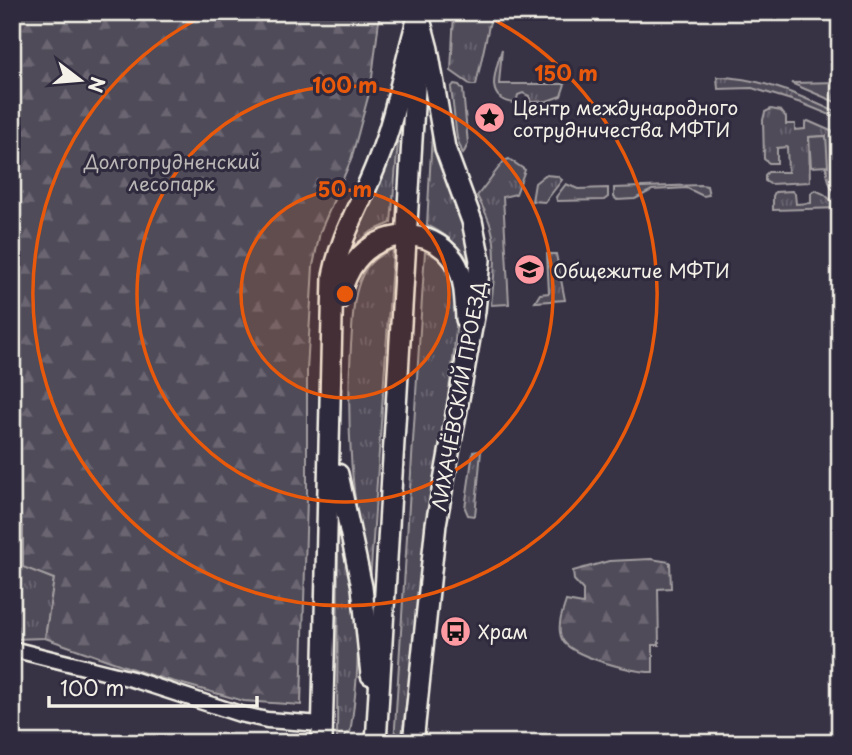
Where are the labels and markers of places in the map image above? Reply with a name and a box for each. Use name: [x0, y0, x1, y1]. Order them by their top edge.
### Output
place label: Центр международного сотрудничества МФТИ: [513, 93, 738, 143]
place icon: Центр международного сотрудничества МФТИ: [473, 101, 507, 135]
school or university icon: Общежитие МФТИ: [513, 253, 547, 287]
place label: Общежитие МФТИ: [553, 256, 730, 284]
centre of rings: [333, 282, 357, 306]
bus stop icon: Храм: [438, 614, 472, 648]
place label: Храм: [478, 617, 528, 645]

